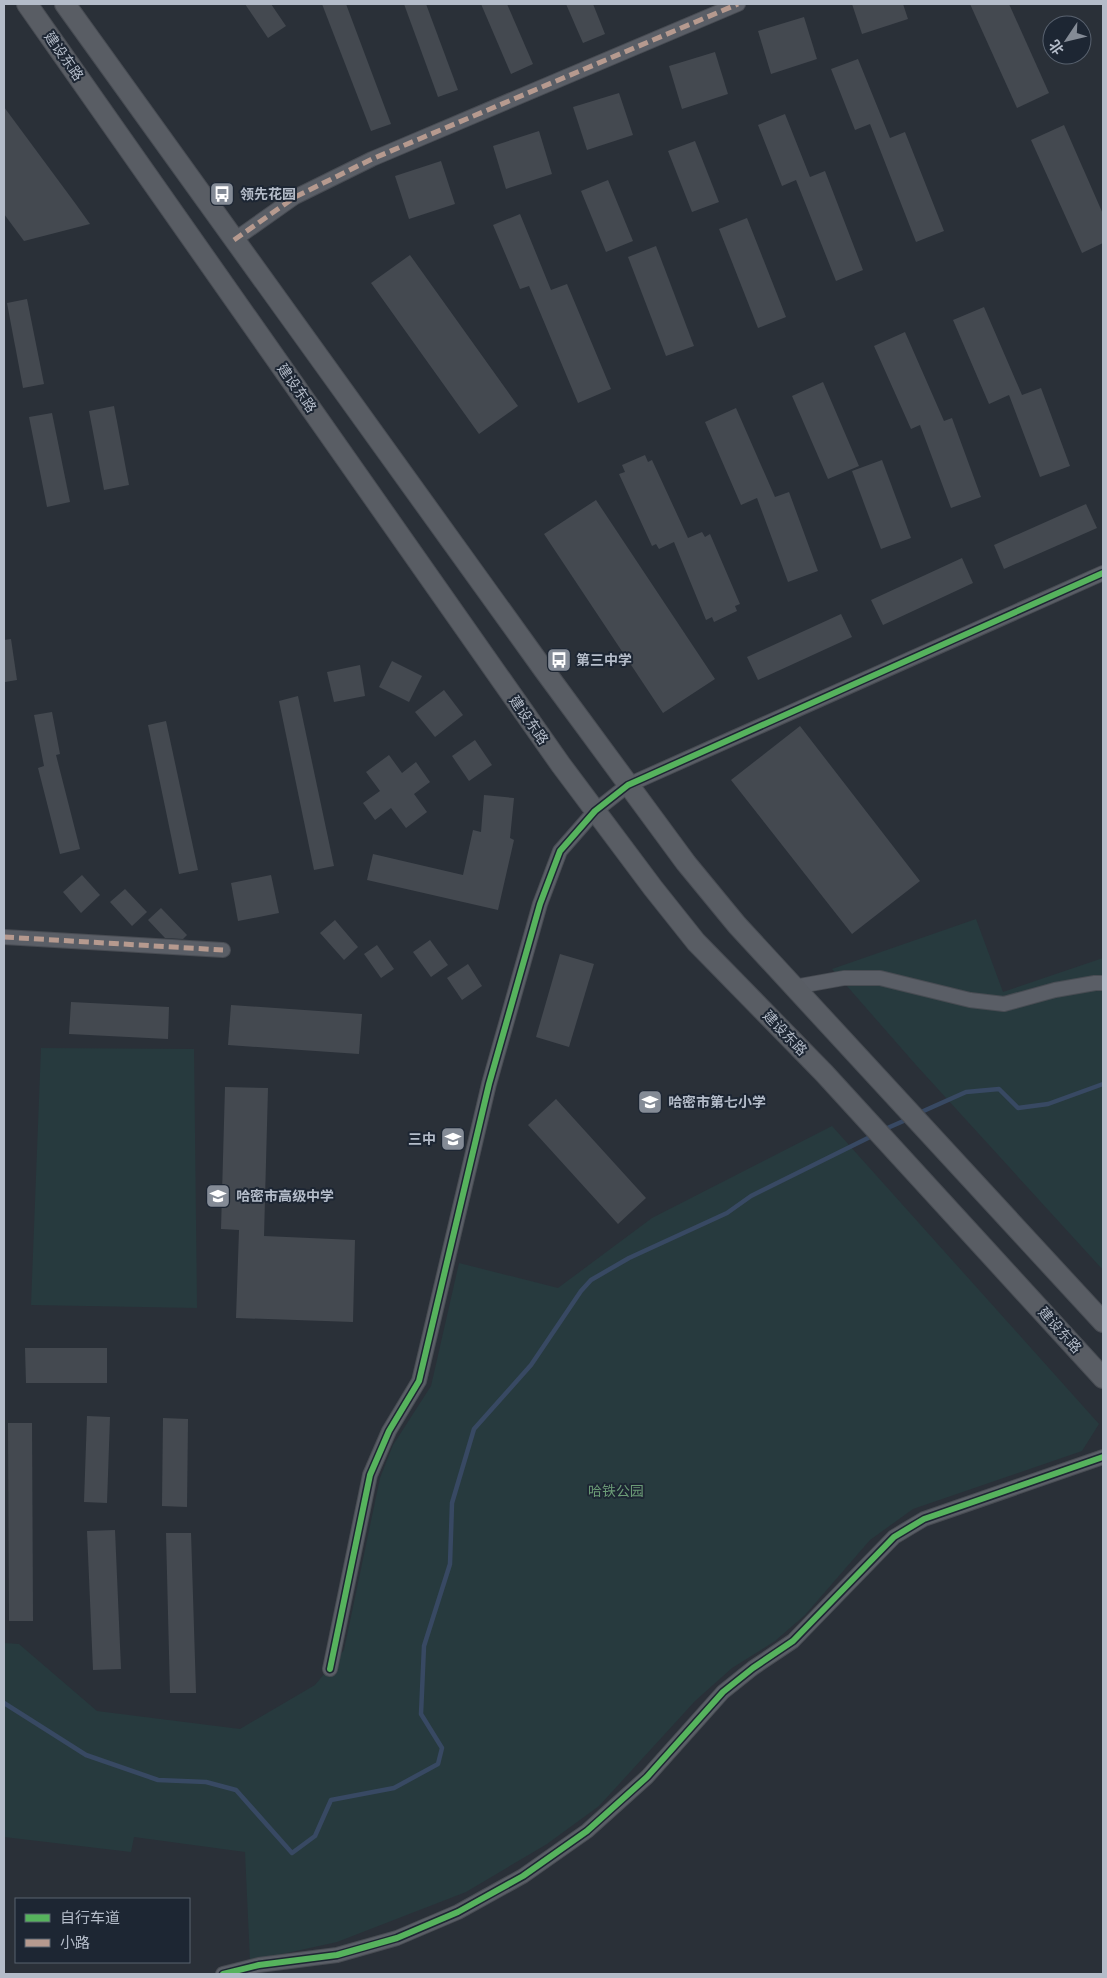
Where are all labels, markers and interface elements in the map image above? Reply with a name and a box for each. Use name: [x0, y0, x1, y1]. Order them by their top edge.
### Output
north arrow: [1042, 15, 1092, 65]
street label: 建设东路: [41, 28, 87, 84]
text: 北: [1045, 37, 1068, 58]
bus stop icon: 领先花园: [209, 181, 235, 207]
place label: 领先花园: [240, 185, 296, 203]
street label: 建设东路: [274, 360, 320, 416]
bus stop icon: 第三中学: [546, 647, 572, 673]
place label: 第三中学: [576, 651, 632, 669]
street label: 建设东路: [506, 692, 552, 748]
street label: 建设东路: [759, 1007, 811, 1059]
school or university icon: 哈密市第七小学: [637, 1089, 663, 1115]
place label: 哈密市第七小学: [668, 1093, 766, 1111]
school or university icon: 三中: [440, 1126, 466, 1152]
place label: 三中: [408, 1130, 436, 1148]
school or university icon: 哈密市高级中学: [205, 1183, 231, 1209]
place label: 哈密市高级中学: [236, 1187, 334, 1205]
street label: 建设东路: [1035, 1303, 1085, 1357]
park label: 哈铁公园: [588, 1482, 644, 1500]
legend: [15, 1898, 190, 1963]
text: 自行车道: [60, 1908, 120, 1928]
text: 小路: [60, 1933, 90, 1953]

